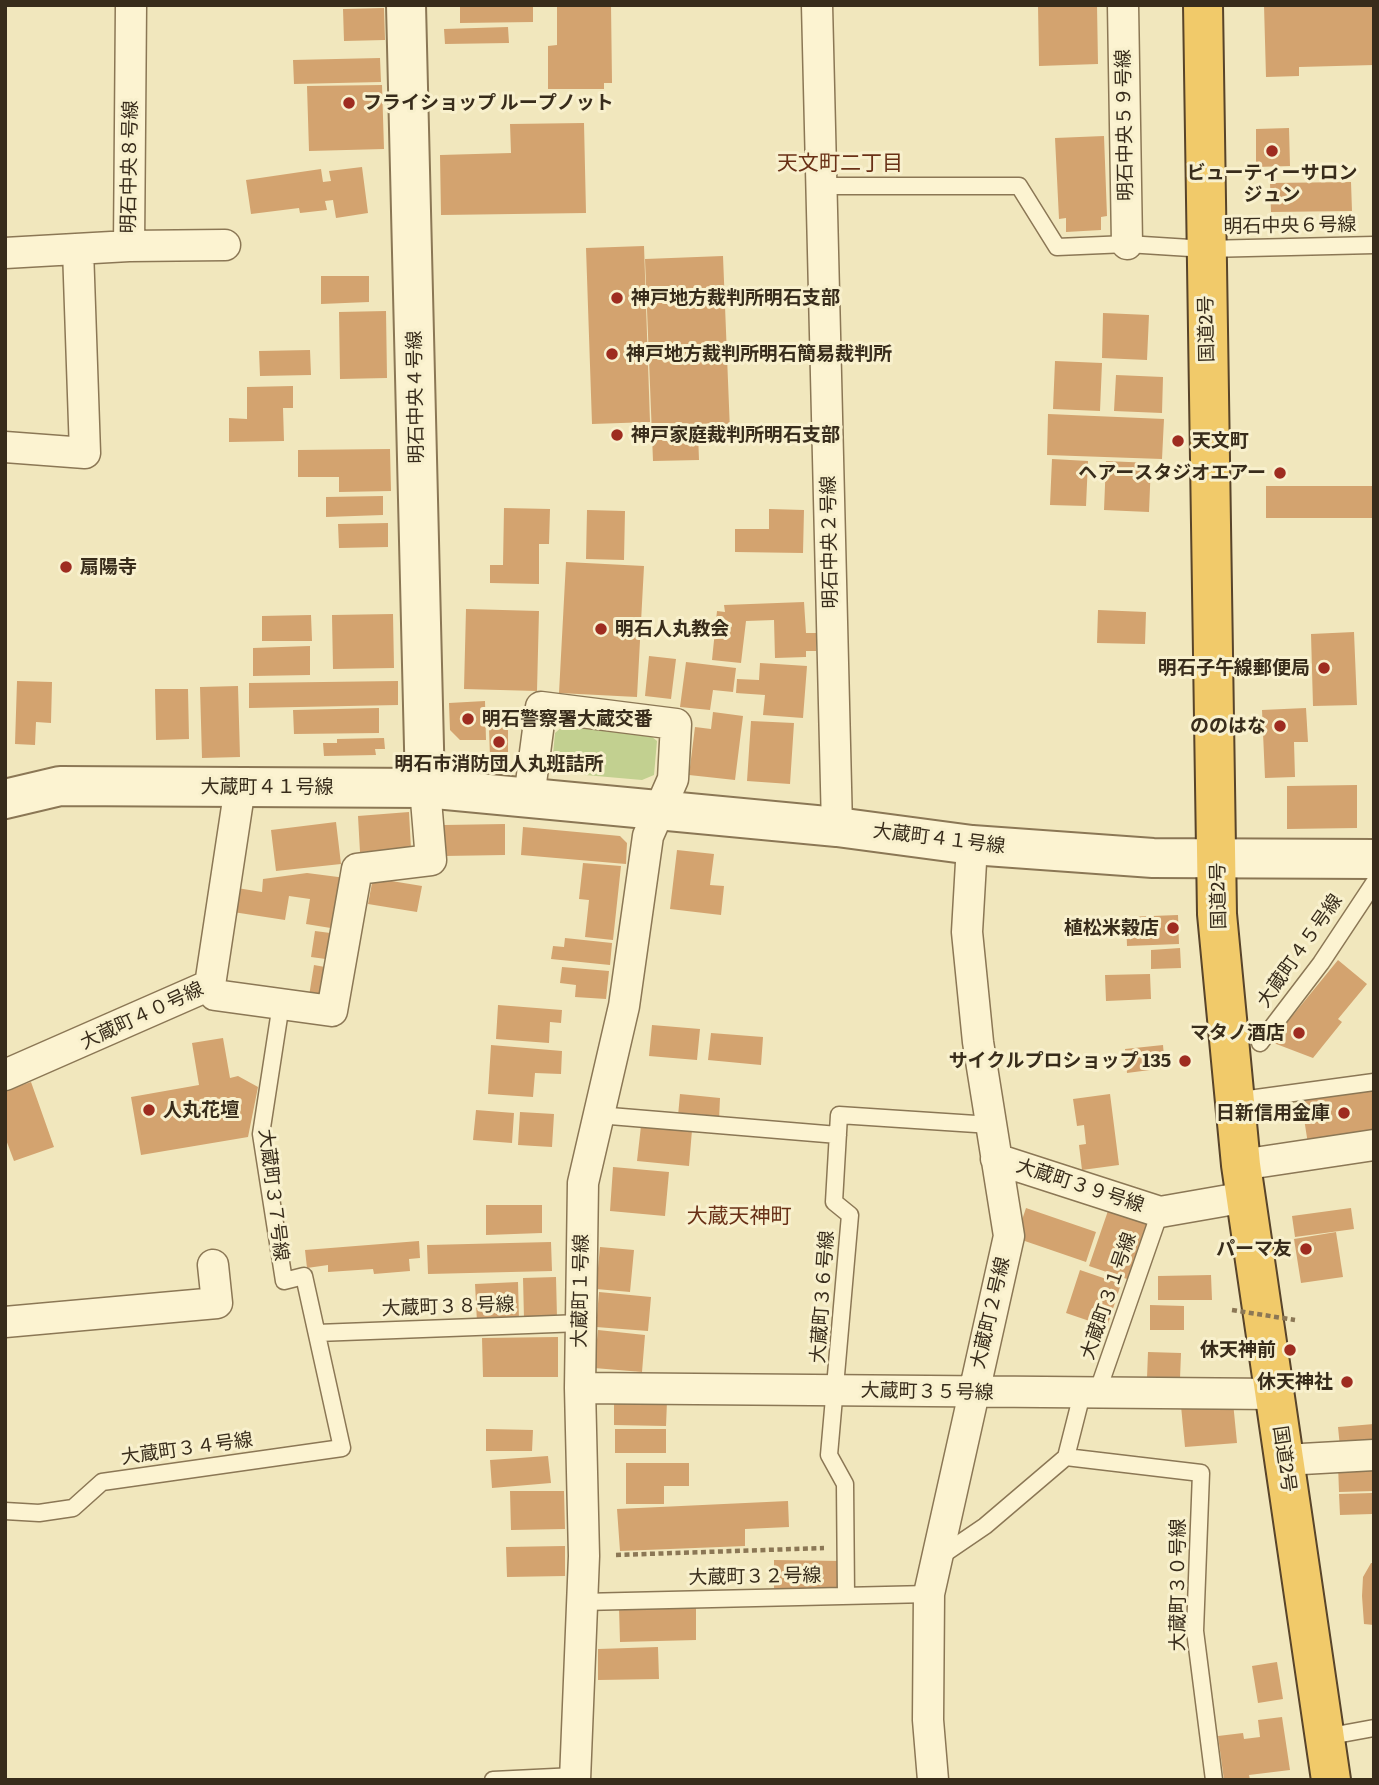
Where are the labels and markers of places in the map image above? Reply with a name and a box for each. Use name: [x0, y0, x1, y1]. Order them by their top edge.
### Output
place label: フライショップ ループノット: [363, 92, 614, 114]
marker: フライショップ ループノット: [341, 95, 357, 111]
marker: ビューティーサロン ジュン: [1264, 143, 1280, 159]
place label: ビューティーサロン ジュン: [1187, 162, 1357, 206]
place label: 神戸地方裁判所明石支部: [631, 287, 840, 309]
marker: 神戸地方裁判所明石支部: [609, 290, 625, 306]
place label: 神戸地方裁判所明石簡易裁判所: [626, 343, 892, 365]
marker: 神戸地方裁判所明石簡易裁判所: [604, 346, 620, 362]
place label: 神戸家庭裁判所明石支部: [631, 424, 840, 446]
marker: 神戸家庭裁判所明石支部: [609, 427, 625, 443]
place label: 天文町: [1192, 430, 1249, 452]
marker: 天文町: [1170, 433, 1186, 449]
place label: ヘアースタジオエアー: [1078, 462, 1266, 484]
marker: ヘアースタジオエアー: [1272, 465, 1288, 481]
place label: 扇陽寺: [80, 556, 137, 578]
marker: 扇陽寺: [58, 559, 74, 575]
place label: 明石人丸教会: [615, 618, 729, 640]
marker: 明石人丸教会: [593, 621, 609, 637]
place label: 明石子午線郵便局: [1158, 657, 1310, 679]
marker: 明石子午線郵便局: [1316, 660, 1332, 676]
place label: 明石警察署大蔵交番: [482, 708, 653, 730]
marker: 明石警察署大蔵交番: [460, 711, 476, 727]
place label: ののはな: [1190, 715, 1266, 737]
marker: ののはな: [1272, 718, 1288, 734]
marker: 明石市消防団人丸班詰所: [491, 734, 507, 750]
place label: 明石市消防団人丸班詰所: [395, 753, 603, 775]
place label: 植松米穀店: [1064, 917, 1159, 939]
marker: 植松米穀店: [1165, 920, 1181, 936]
place label: マタノ酒店: [1190, 1022, 1285, 1044]
marker: マタノ酒店: [1291, 1025, 1307, 1041]
place label: サイクルプロショップ 135: [948, 1050, 1171, 1072]
marker: サイクルプロショップ 135: [1177, 1053, 1193, 1069]
place label: 人丸花壇: [163, 1099, 239, 1121]
marker: 人丸花壇: [141, 1102, 157, 1118]
place label: 日新信用金庫: [1216, 1102, 1330, 1124]
marker: 日新信用金庫: [1336, 1105, 1352, 1121]
place label: パーマ友: [1216, 1238, 1292, 1260]
marker: パーマ友: [1298, 1241, 1314, 1257]
place label: 休天神前: [1200, 1339, 1276, 1361]
marker: 休天神前: [1282, 1342, 1298, 1358]
place label: 休天神社: [1257, 1371, 1333, 1393]
marker: 休天神社: [1339, 1374, 1355, 1390]

